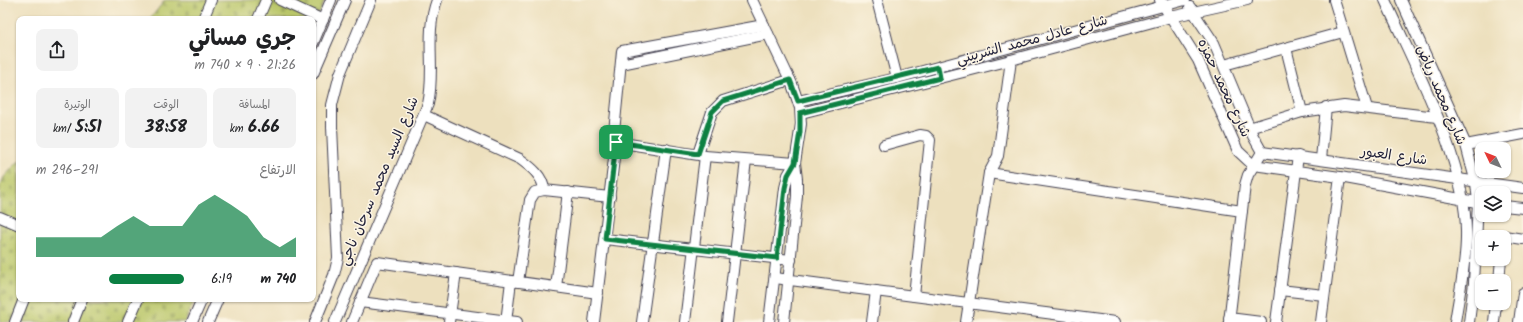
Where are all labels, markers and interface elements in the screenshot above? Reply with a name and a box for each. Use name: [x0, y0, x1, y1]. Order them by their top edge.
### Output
street label: شارع عادل محمد الشربيني: [954, 9, 1110, 72]
text: جري مسائي: [189, 22, 296, 57]
button: share: [36, 29, 78, 71]
street label: شارع محمد حمزه: [1191, 35, 1257, 141]
street label: شارع محمد رياض: [1410, 42, 1472, 148]
text: 21:26 · 9 × 740 m: [194, 55, 296, 76]
street label: شارع السيد محمد سرحان ناجي: [333, 93, 426, 269]
text: الوتيرة: [64, 96, 91, 114]
text: الوقت: [153, 96, 179, 114]
text: المسافة: [239, 96, 270, 114]
text: 5:51: [75, 114, 102, 141]
text: 38:58: [145, 114, 187, 141]
text: 6.66: [248, 114, 280, 141]
text: /km: [53, 120, 75, 138]
text: km: [230, 120, 248, 138]
pin: [599, 125, 633, 159]
icon: arrive: [605, 131, 627, 153]
street label: شارع العبور: [1358, 140, 1429, 172]
north arrow: [1475, 142, 1511, 178]
map controls: [1475, 142, 1511, 310]
text: 291–296 m: [36, 160, 99, 181]
text: الارتفاع: [260, 160, 296, 181]
button: layers: [1475, 186, 1511, 222]
button: +: [1475, 230, 1511, 266]
text: 6:19: [211, 269, 232, 290]
text: 740 m: [260, 269, 296, 290]
button: −: [1475, 274, 1511, 310]

